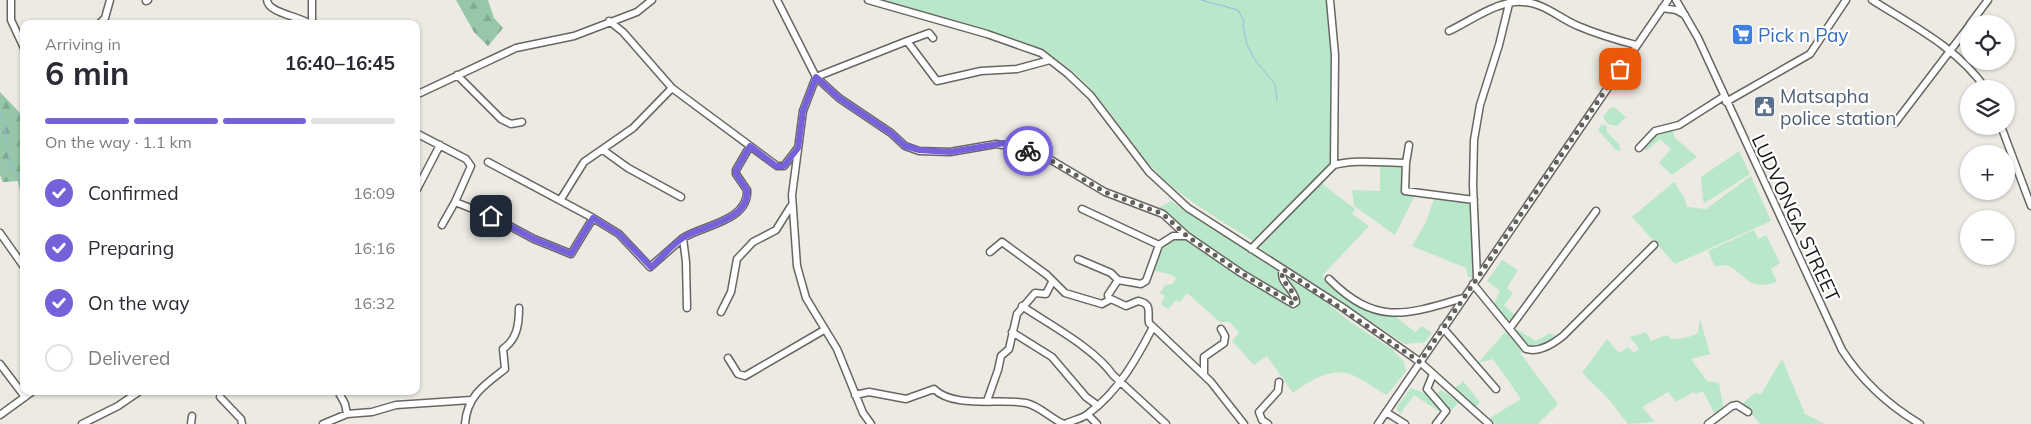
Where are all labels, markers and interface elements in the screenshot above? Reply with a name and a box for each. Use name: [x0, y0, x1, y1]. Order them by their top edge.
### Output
map controls: [1960, 15, 2015, 265]
button: locate: [1960, 15, 2015, 70]
supermarket icon: Pick n Pay: [1730, 23, 1754, 47]
place label: Pick n Pay: [1758, 23, 1848, 47]
text: Arriving in: [45, 34, 121, 54]
pin: [1599, 48, 1641, 90]
text: 16:40–16:45: [285, 51, 395, 75]
text: 6 min: [45, 53, 129, 93]
icon: bag: [1606, 55, 1634, 83]
button: layers: [1960, 80, 2015, 135]
place label: Matsapha police station: [1780, 84, 1896, 130]
public building icon: Matsapha police station: [1752, 95, 1776, 119]
courier: [1003, 126, 1053, 176]
street label: LUDVONGA STREET: [1747, 130, 1846, 306]
text: On the way · 1.1 km: [45, 132, 192, 152]
icon: bike: [1014, 137, 1042, 165]
button: +: [1960, 145, 2015, 200]
icon: check: [45, 179, 73, 207]
text: Confirmed: [88, 181, 179, 205]
text: 16:09: [353, 183, 395, 203]
pin: [470, 195, 512, 237]
icon: home: [477, 202, 505, 230]
button: −: [1960, 210, 2015, 265]
icon: check: [45, 234, 73, 262]
text: Preparing: [88, 236, 174, 260]
text: 16:16: [353, 238, 395, 258]
icon: check: [45, 289, 73, 317]
text: On the way: [88, 291, 190, 315]
text: 16:32: [353, 293, 395, 313]
text: Delivered: [88, 346, 170, 370]

